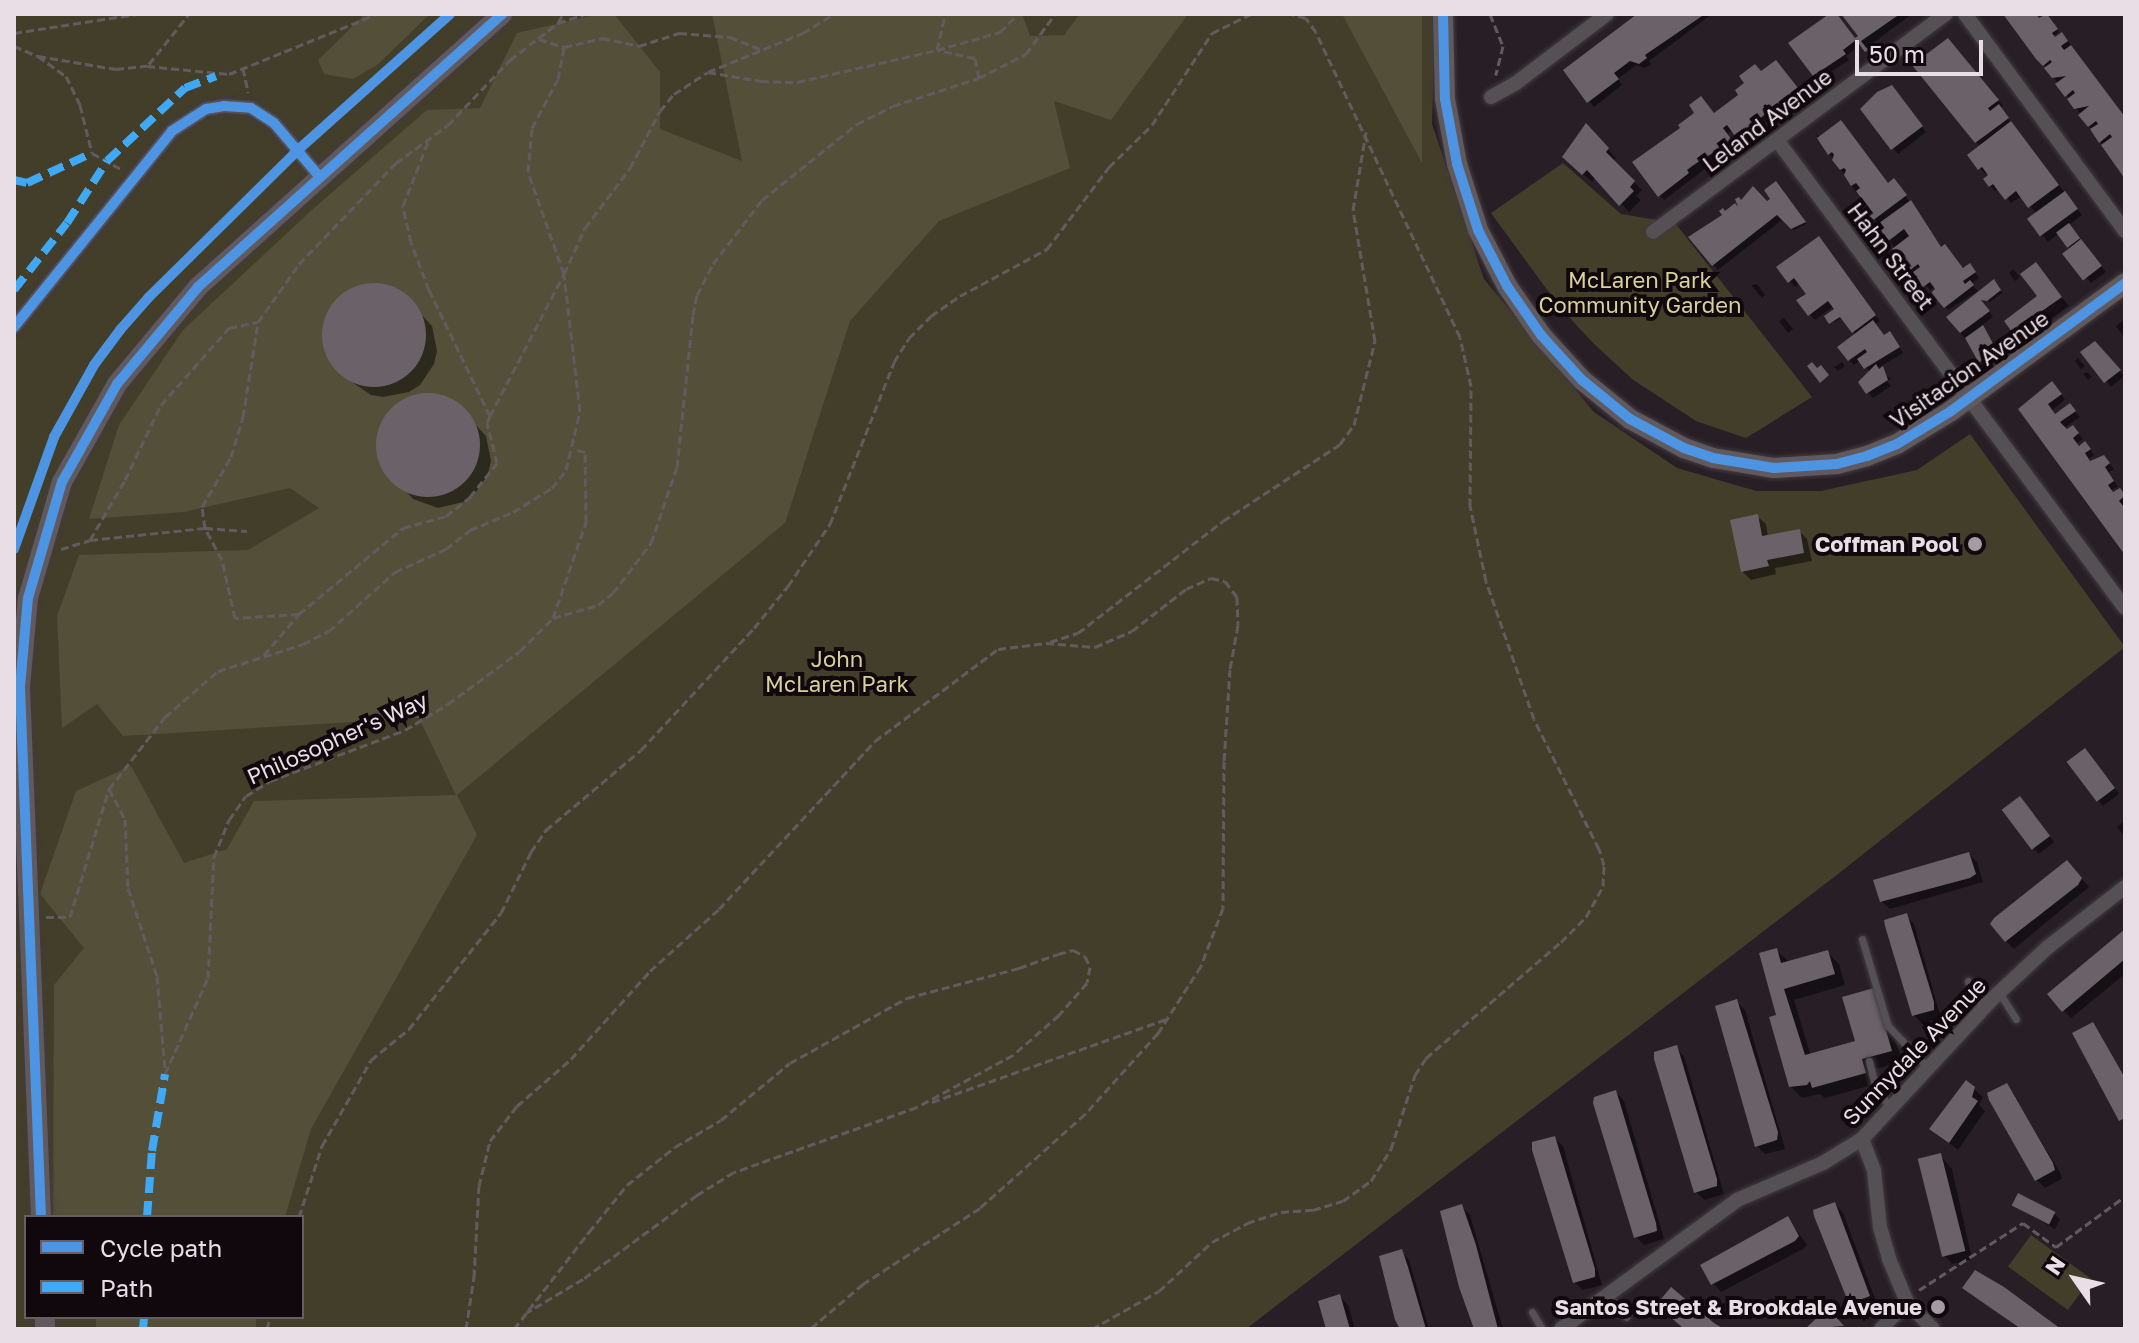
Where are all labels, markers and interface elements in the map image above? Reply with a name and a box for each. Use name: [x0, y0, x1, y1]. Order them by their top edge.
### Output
scale bar: [1859, 24, 1987, 74]
text: 50 m: [1869, 39, 1925, 68]
street label: Leland Avenue: [1697, 63, 1837, 177]
street label: Hahn Street: [1842, 197, 1940, 315]
park label: McLaren Park Community Garden: [1538, 266, 1742, 318]
street label: Visitacion Avenue: [1885, 305, 2053, 433]
place label: Coffman Pool: [1815, 531, 1959, 557]
marker: Coffman Pool: [1966, 535, 1984, 553]
park label: John McLaren Park: [765, 645, 909, 696]
street label: Philosopher's Way: [243, 686, 431, 790]
street label: Sunnydale Avenue: [1837, 972, 1991, 1130]
legend: [24, 1215, 304, 1319]
text: Cycle path: [100, 1233, 222, 1262]
north arrow: [2035, 1239, 2115, 1319]
text: N: [2039, 1251, 2071, 1280]
text: Path: [100, 1273, 153, 1302]
place label: Santos Street & Brookdale Avenue: [1554, 1294, 1922, 1320]
marker: Santos Street & Brookdale Avenue: [1929, 1298, 1947, 1316]

